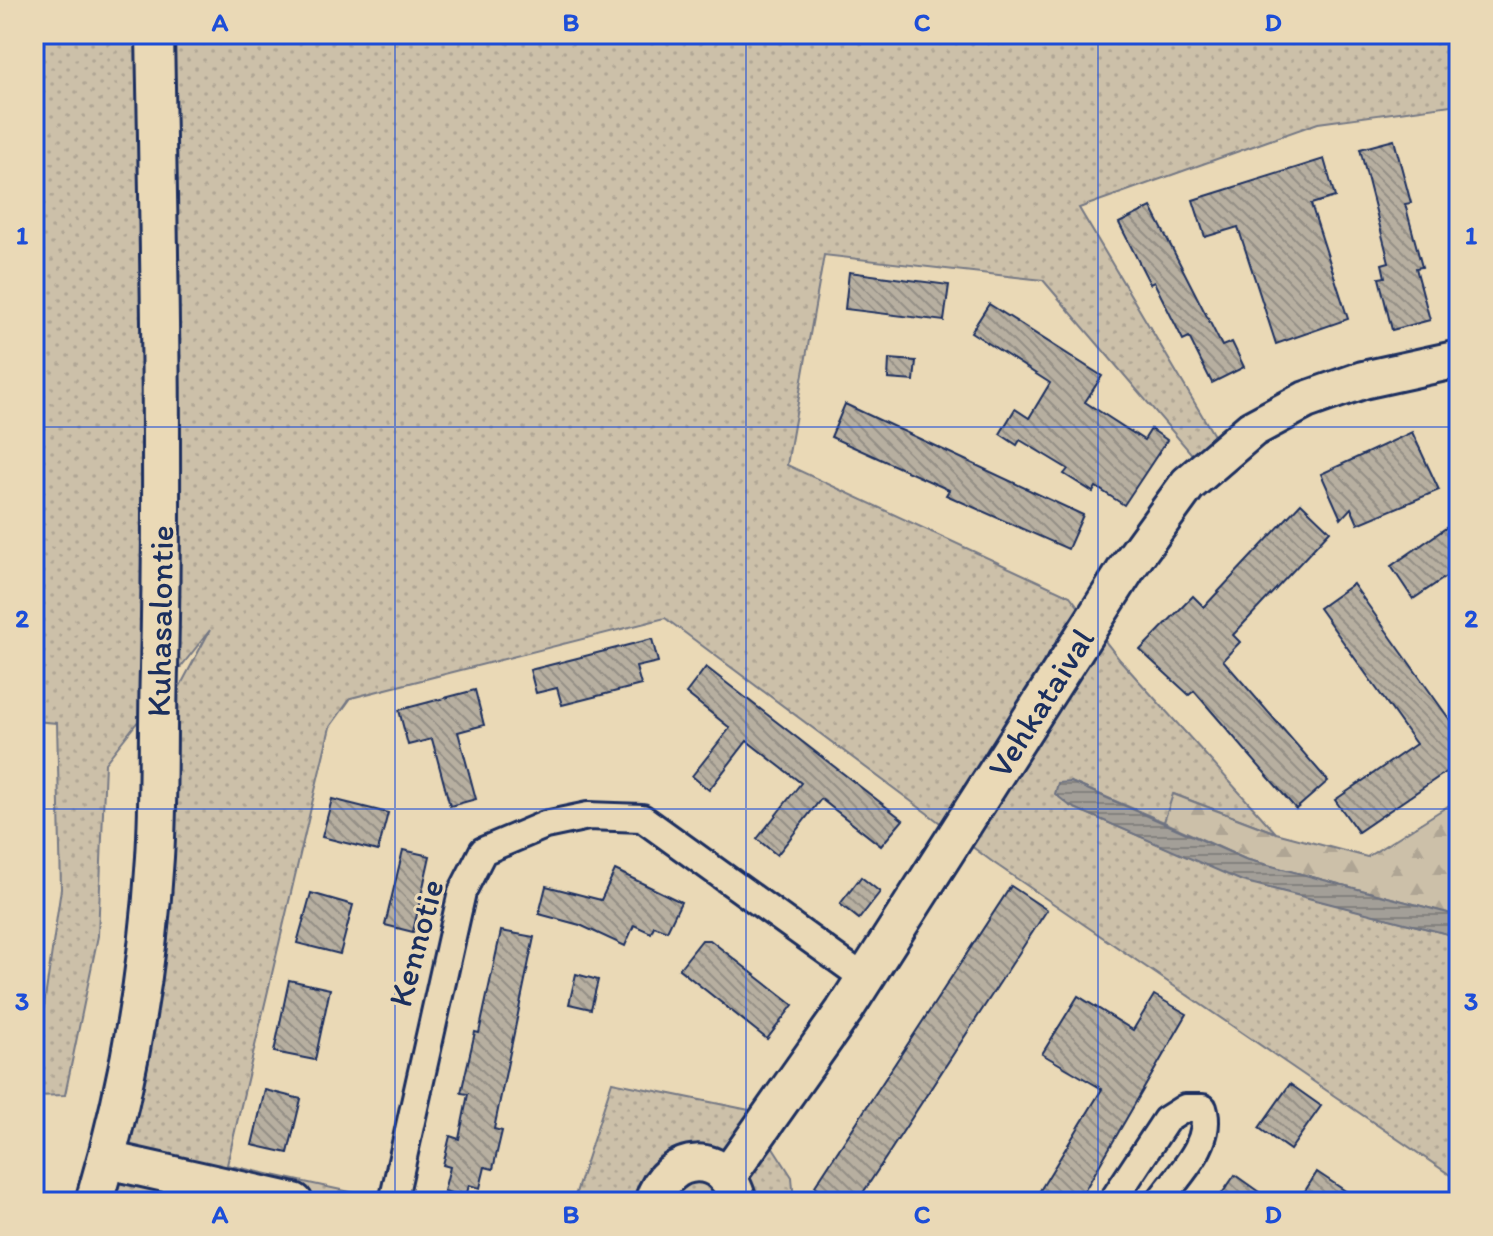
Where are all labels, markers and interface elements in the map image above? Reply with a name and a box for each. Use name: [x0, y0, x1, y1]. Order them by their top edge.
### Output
text: A: [211, 6, 229, 38]
text: B: [563, 6, 580, 38]
text: C: [914, 6, 931, 38]
text: D: [1264, 6, 1282, 38]
text: 1: [16, 219, 28, 251]
text: 1: [1465, 219, 1477, 251]
street label: Kuhasalontie: [138, 525, 182, 717]
text: 2: [15, 602, 29, 634]
text: 2: [1464, 602, 1478, 634]
street label: Vehkataival: [979, 620, 1103, 785]
street label: Kennotie: [379, 875, 453, 1011]
text: 3: [15, 985, 29, 1017]
text: 3: [1464, 985, 1478, 1017]
text: A: [211, 1198, 229, 1230]
text: B: [563, 1198, 580, 1230]
text: C: [914, 1198, 931, 1230]
text: D: [1264, 1198, 1282, 1230]

